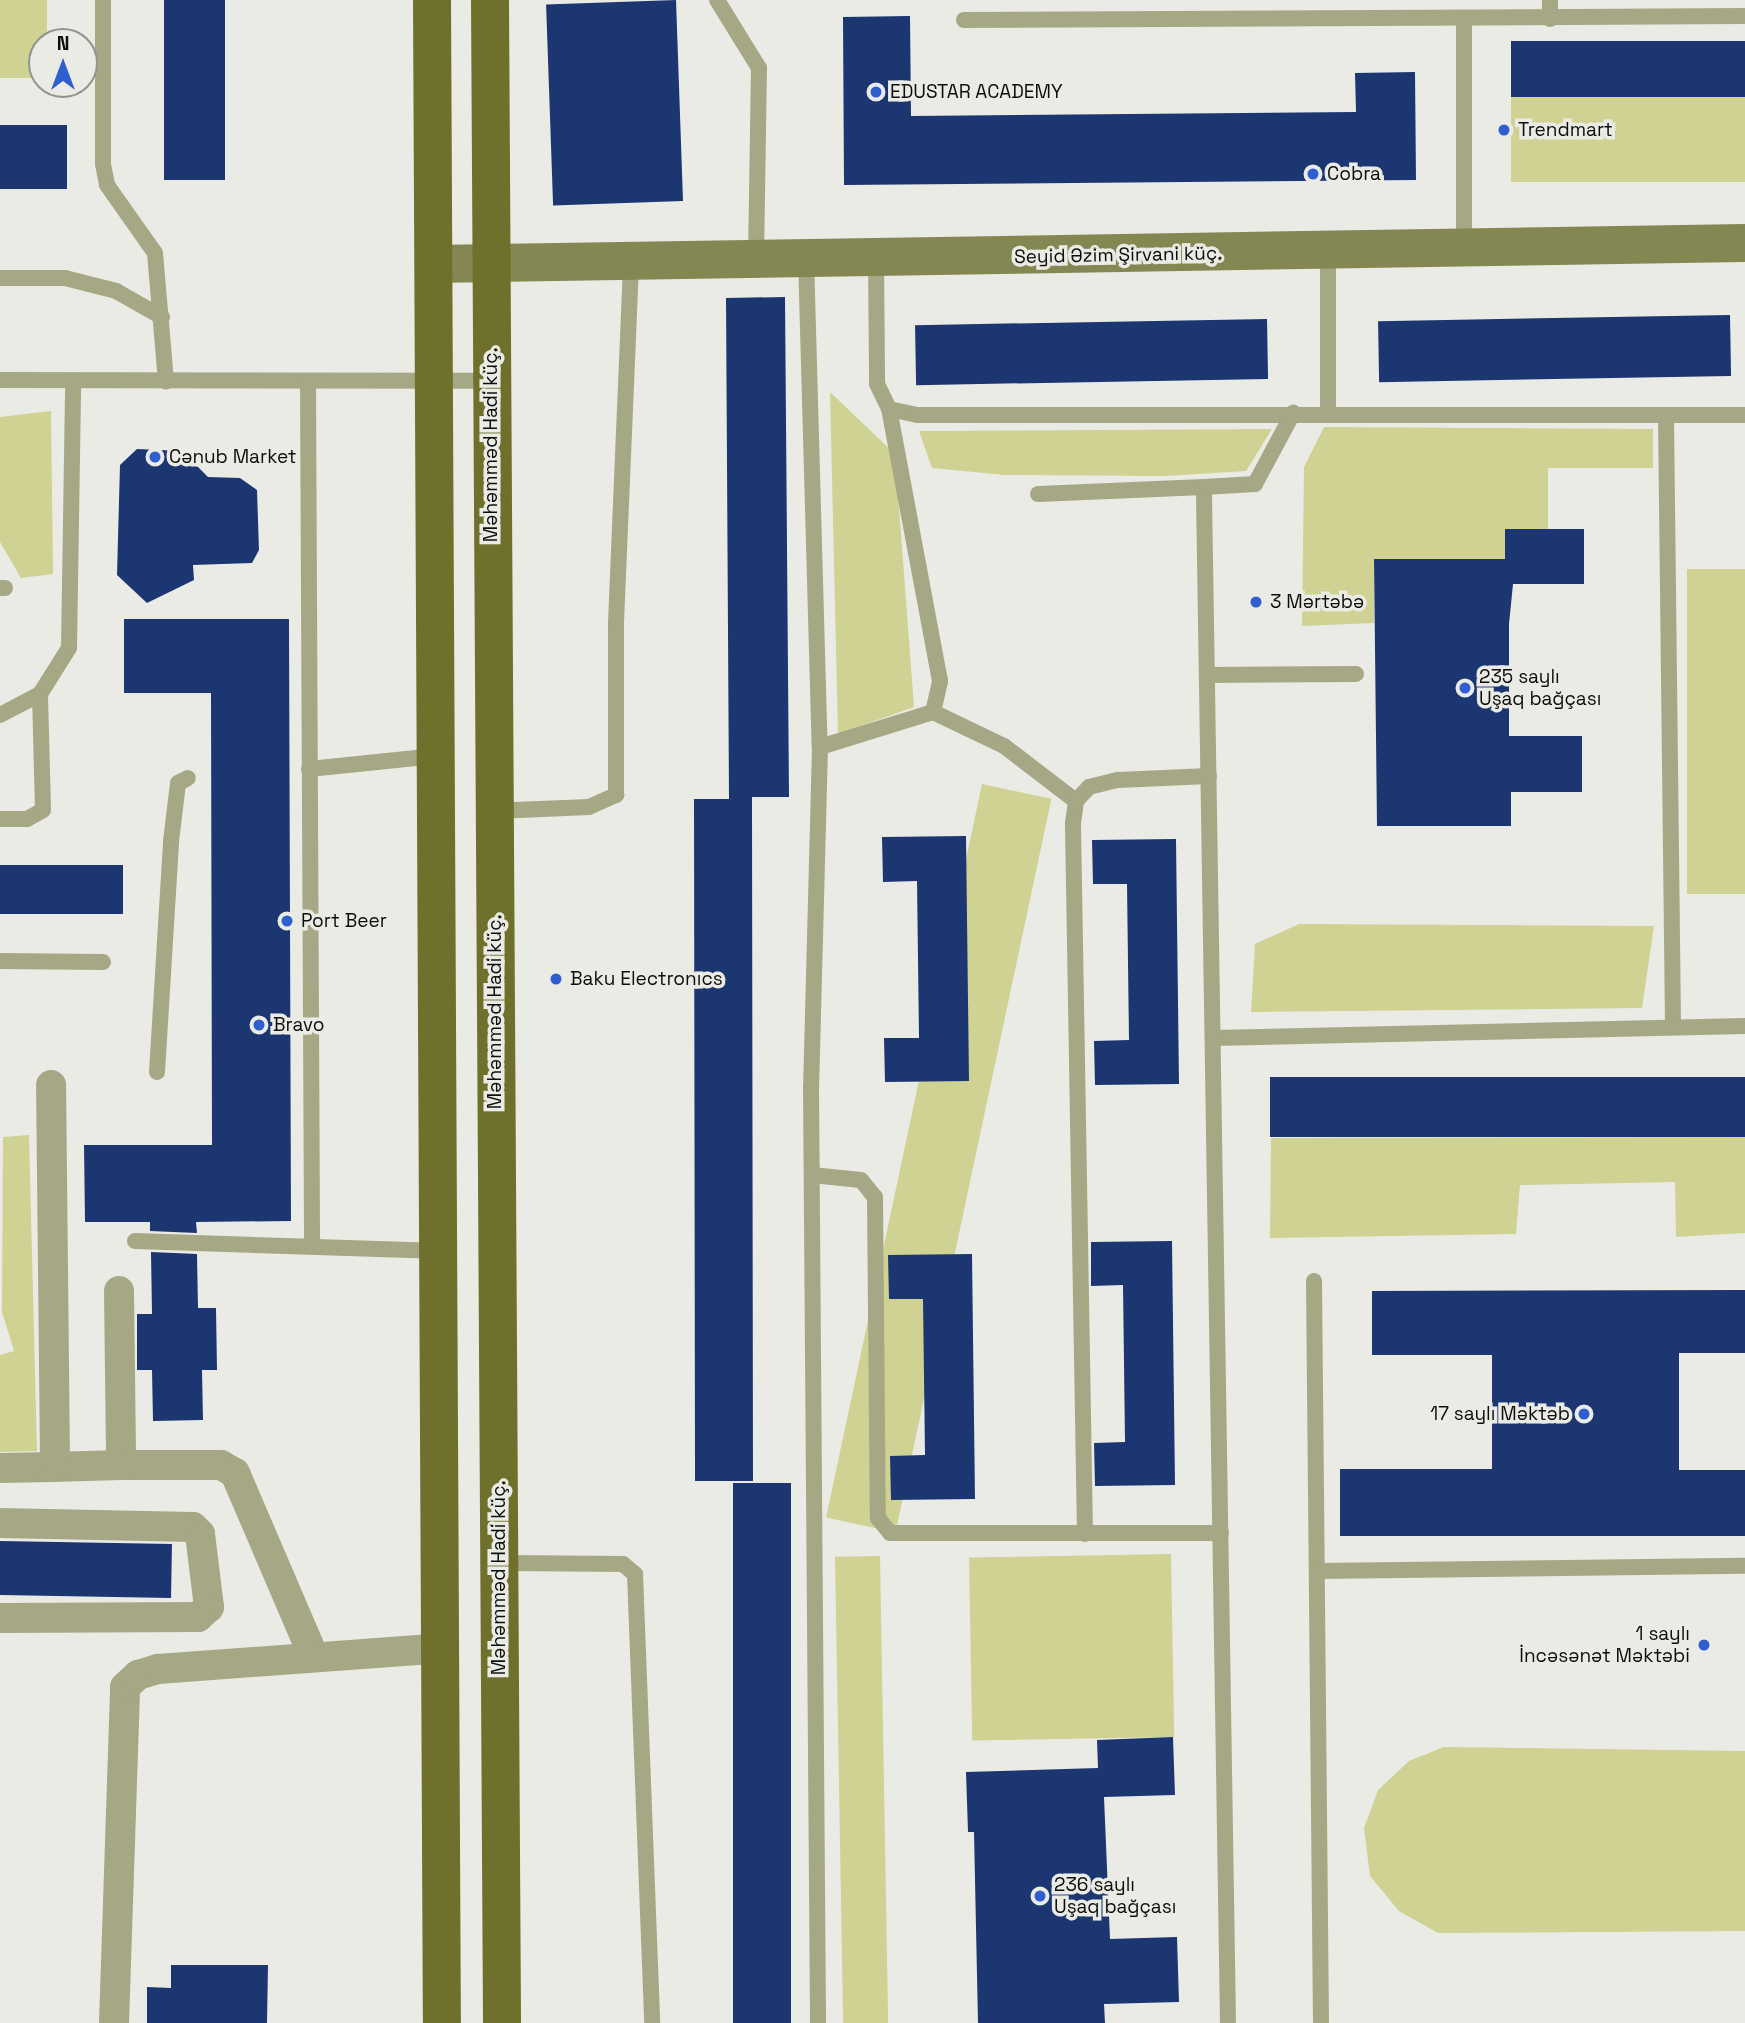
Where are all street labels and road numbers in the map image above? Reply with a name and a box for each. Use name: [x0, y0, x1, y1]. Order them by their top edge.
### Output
street label: Seyid Əzim Şirvani küç.: [1014, 242, 1222, 268]
street label: Məhəmməd Hadi küç.: [480, 348, 502, 542]
street label: Məhəmməd Hadi küç.: [484, 915, 506, 1109]
street label: Məhəmməd Hadi küç.: [488, 1481, 510, 1675]

